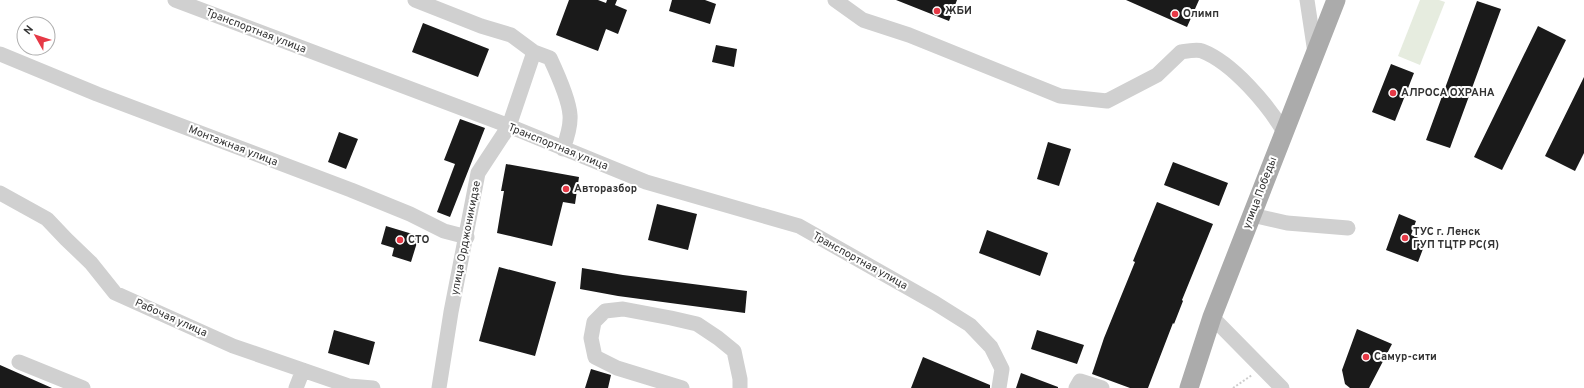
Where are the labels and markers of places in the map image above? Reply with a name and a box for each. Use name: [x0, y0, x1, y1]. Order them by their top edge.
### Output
place label: ЖБИ: [945, 4, 972, 18]
marker: ЖБИ: [932, 6, 942, 16]
place label: Олимп: [1183, 7, 1219, 21]
marker: Олимп: [1170, 9, 1180, 19]
place label: АЛРОСА ОХРАНА: [1401, 86, 1495, 100]
marker: АЛРОСА ОХРАНА: [1388, 88, 1398, 98]
place label: Авторазбор: [574, 182, 637, 196]
marker: Авторазбор: [561, 184, 571, 194]
place label: ТУС г. Ленск ГУП ТЦТР РС(Я): [1413, 225, 1499, 252]
place label: СТО: [408, 233, 430, 247]
marker: ТУС г. Ленск ГУП ТЦТР РС(Я): [1400, 233, 1410, 243]
marker: СТО: [395, 235, 405, 245]
place label: Самур-сити: [1374, 350, 1437, 364]
marker: Самур-сити: [1361, 352, 1371, 362]

